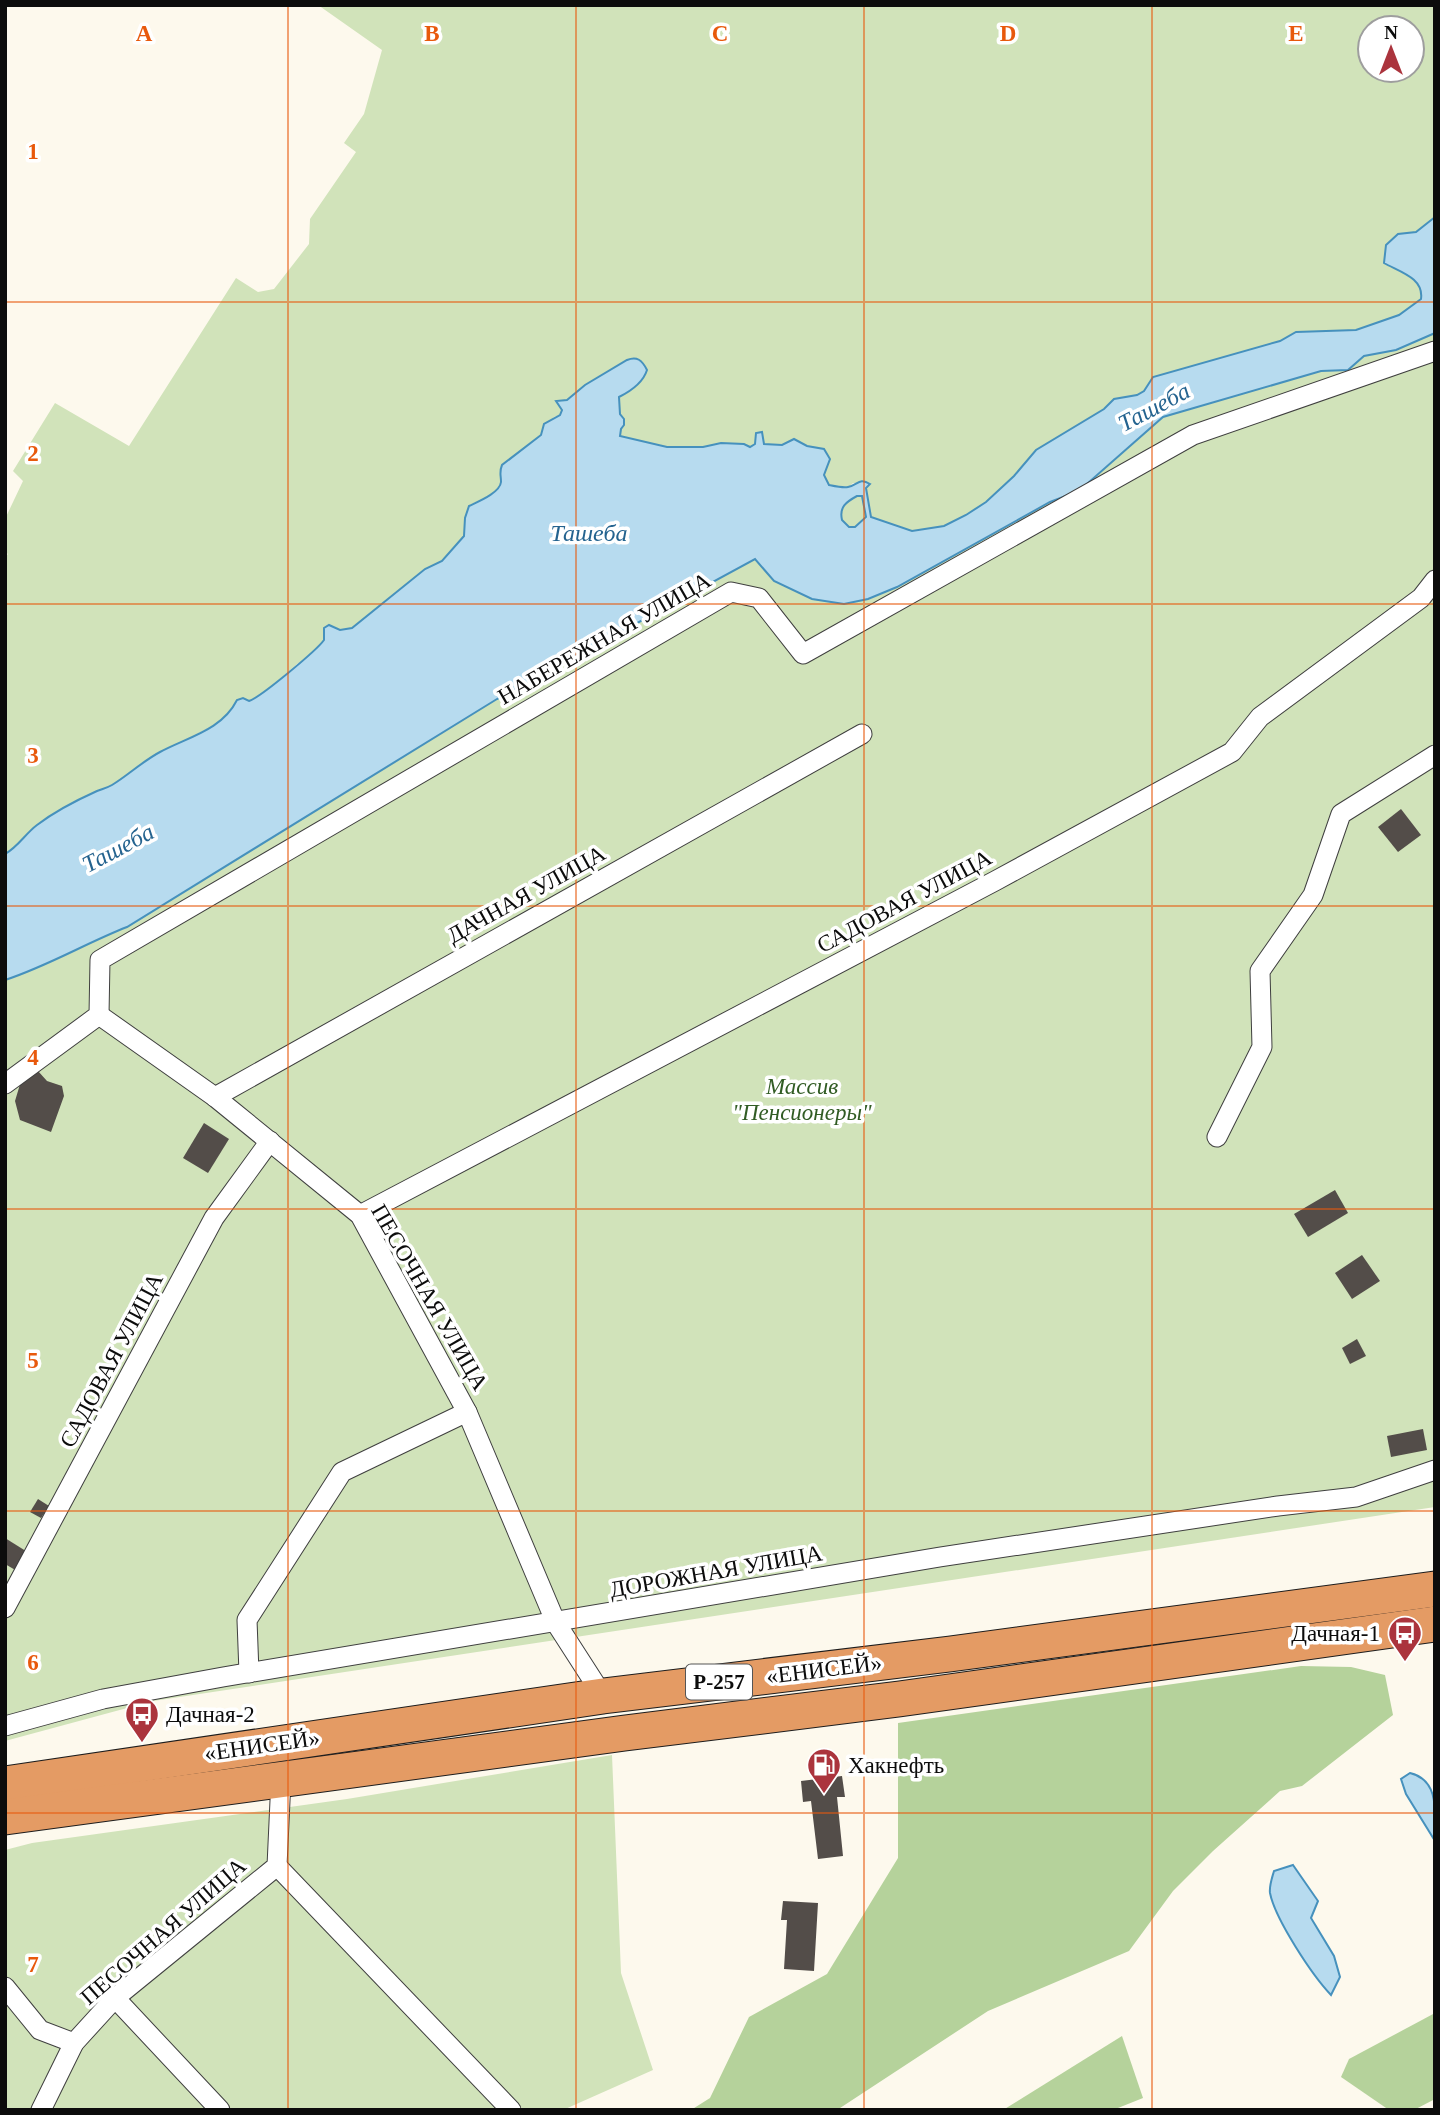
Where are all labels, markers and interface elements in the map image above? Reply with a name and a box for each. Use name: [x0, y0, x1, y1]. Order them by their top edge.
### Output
north arrow: [1356, 14, 1426, 84]
text: A: [136, 21, 153, 46]
text: B: [424, 21, 440, 46]
text: C: [712, 21, 728, 46]
text: D: [1000, 21, 1016, 46]
text: E: [1288, 21, 1304, 46]
text: N: [1384, 22, 1398, 43]
text: 1: [27, 139, 39, 164]
water label: Ташеба: [1114, 377, 1194, 437]
text: 2: [27, 441, 39, 466]
water label: Ташеба: [550, 520, 628, 546]
street label: НАБЕРЕЖНАЯ УЛИЦА: [493, 567, 715, 710]
text: 3: [27, 743, 39, 768]
water label: Ташеба: [78, 818, 158, 878]
street label: ДАЧНАЯ УЛИЦА: [443, 840, 610, 948]
street label: САДОВАЯ УЛИЦА: [813, 845, 996, 958]
text: 4: [27, 1045, 39, 1070]
park label: Массив "Пенсионеры": [732, 1074, 872, 1125]
street label: ПЕСОЧНАЯ УЛИЦА: [366, 1200, 493, 1395]
street label: САДОВАЯ УЛИЦА: [55, 1268, 168, 1452]
text: 5: [27, 1348, 39, 1373]
street label: ДОРОЖНАЯ УЛИЦА: [608, 1540, 825, 1603]
bus stop icon: Дачная-1: [1386, 1614, 1424, 1663]
place label: Дачная-1: [1291, 1621, 1380, 1646]
text: 6: [27, 1650, 39, 1675]
street label: «ЕНИСЕЙ»: [765, 1650, 883, 1689]
road number: Р-257: [686, 1664, 752, 1700]
bus stop icon: Дачная-2: [123, 1695, 161, 1744]
place label: Дачная-2: [166, 1702, 255, 1727]
street label: «ЕНИСЕЙ»: [203, 1725, 321, 1766]
fuel station icon: Хакнефть: [805, 1746, 843, 1795]
place label: Хакнефть: [848, 1753, 944, 1778]
street label: ПЕСОЧНАЯ УЛИЦА: [76, 1853, 251, 2010]
text: 7: [27, 1952, 39, 1977]

